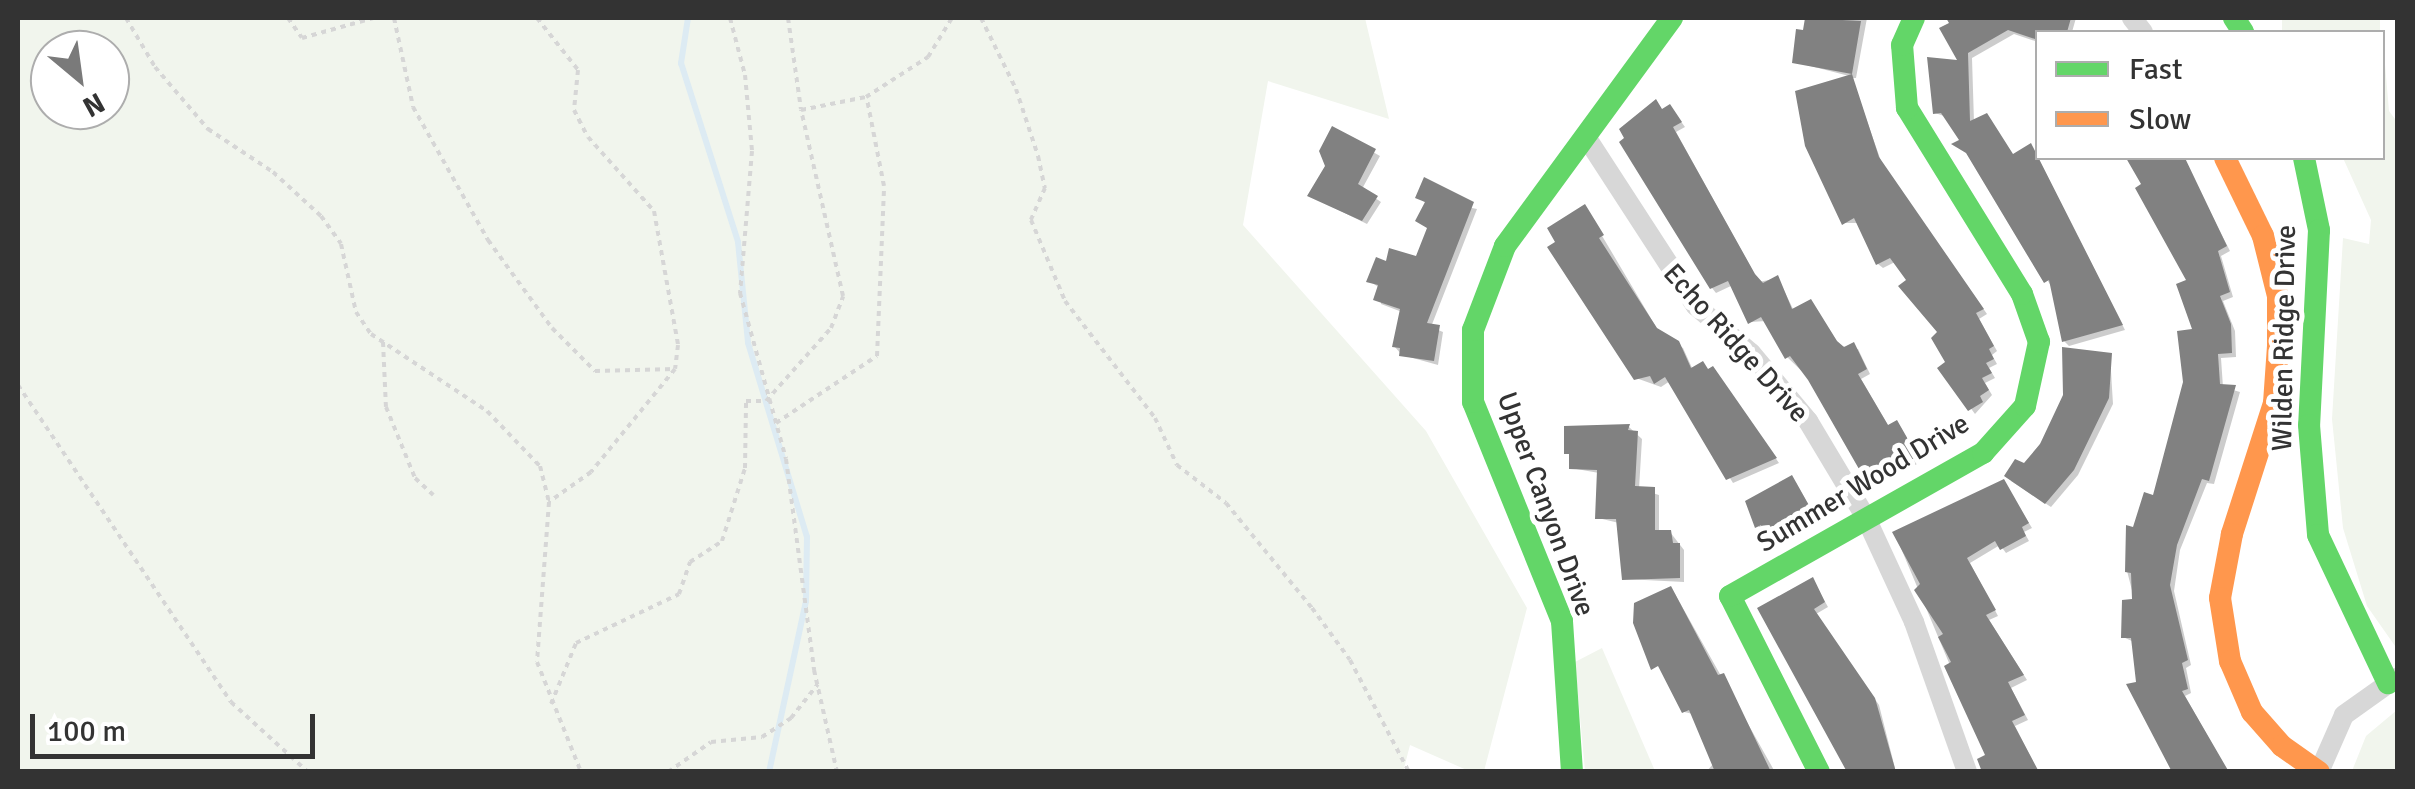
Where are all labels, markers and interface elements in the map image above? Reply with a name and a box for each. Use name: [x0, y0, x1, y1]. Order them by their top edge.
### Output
north arrow: [30, 30, 130, 130]
legend: [2035, 30, 2385, 160]
text: Fast: [2129, 51, 2182, 88]
text: N: [77, 85, 110, 124]
text: Slow: [2129, 101, 2191, 138]
street label: Wilden Ridge Drive: [2265, 224, 2303, 452]
street label: Echo Ridge Drive: [1656, 257, 1816, 429]
street label: Upper Canyon Drive: [1490, 387, 1602, 621]
street label: Summer Wood Drive: [1751, 406, 1975, 560]
scale bar: [35, 694, 320, 756]
text: 100 m: [47, 713, 126, 750]

